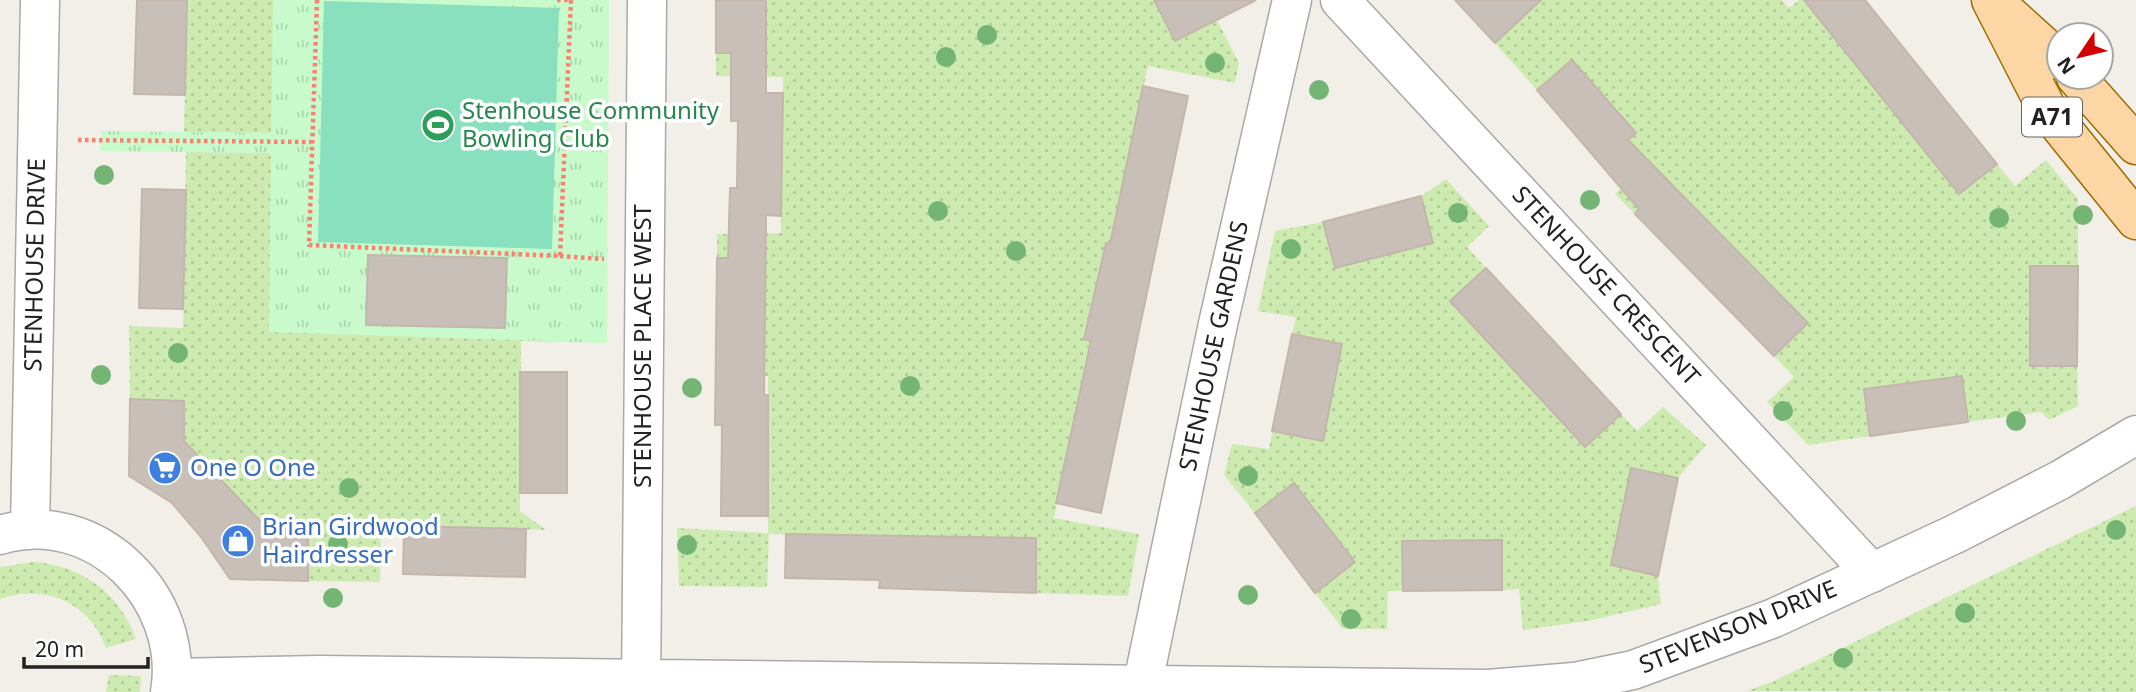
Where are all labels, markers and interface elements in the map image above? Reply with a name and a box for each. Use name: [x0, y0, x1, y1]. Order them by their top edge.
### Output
north arrow: [2045, 21, 2115, 91]
text: N: [2051, 52, 2081, 80]
place label: Stenhouse Community Bowling Club: [462, 93, 720, 154]
road number: A71: [2022, 98, 2082, 136]
sports icon: Stenhouse Community Bowling Club: [419, 106, 457, 144]
street label: STENHOUSE DRIVE: [15, 158, 52, 372]
street label: STENHOUSE CRESCENT: [1506, 178, 1709, 392]
street label: STENHOUSE PLACE WEST: [625, 203, 658, 488]
street label: STENHOUSE GARDENS: [1170, 218, 1255, 474]
supermarket icon: One O One: [146, 449, 184, 487]
place label: One O One: [190, 450, 315, 483]
place label: Brian Girdwood Hairdresser: [262, 509, 439, 570]
shop icon: Brian Girdwood Hairdresser: [219, 522, 257, 560]
street label: STEVENSON DRIVE: [1634, 571, 1841, 680]
scale bar: [24, 626, 149, 670]
text: 20 m: [35, 635, 84, 663]

